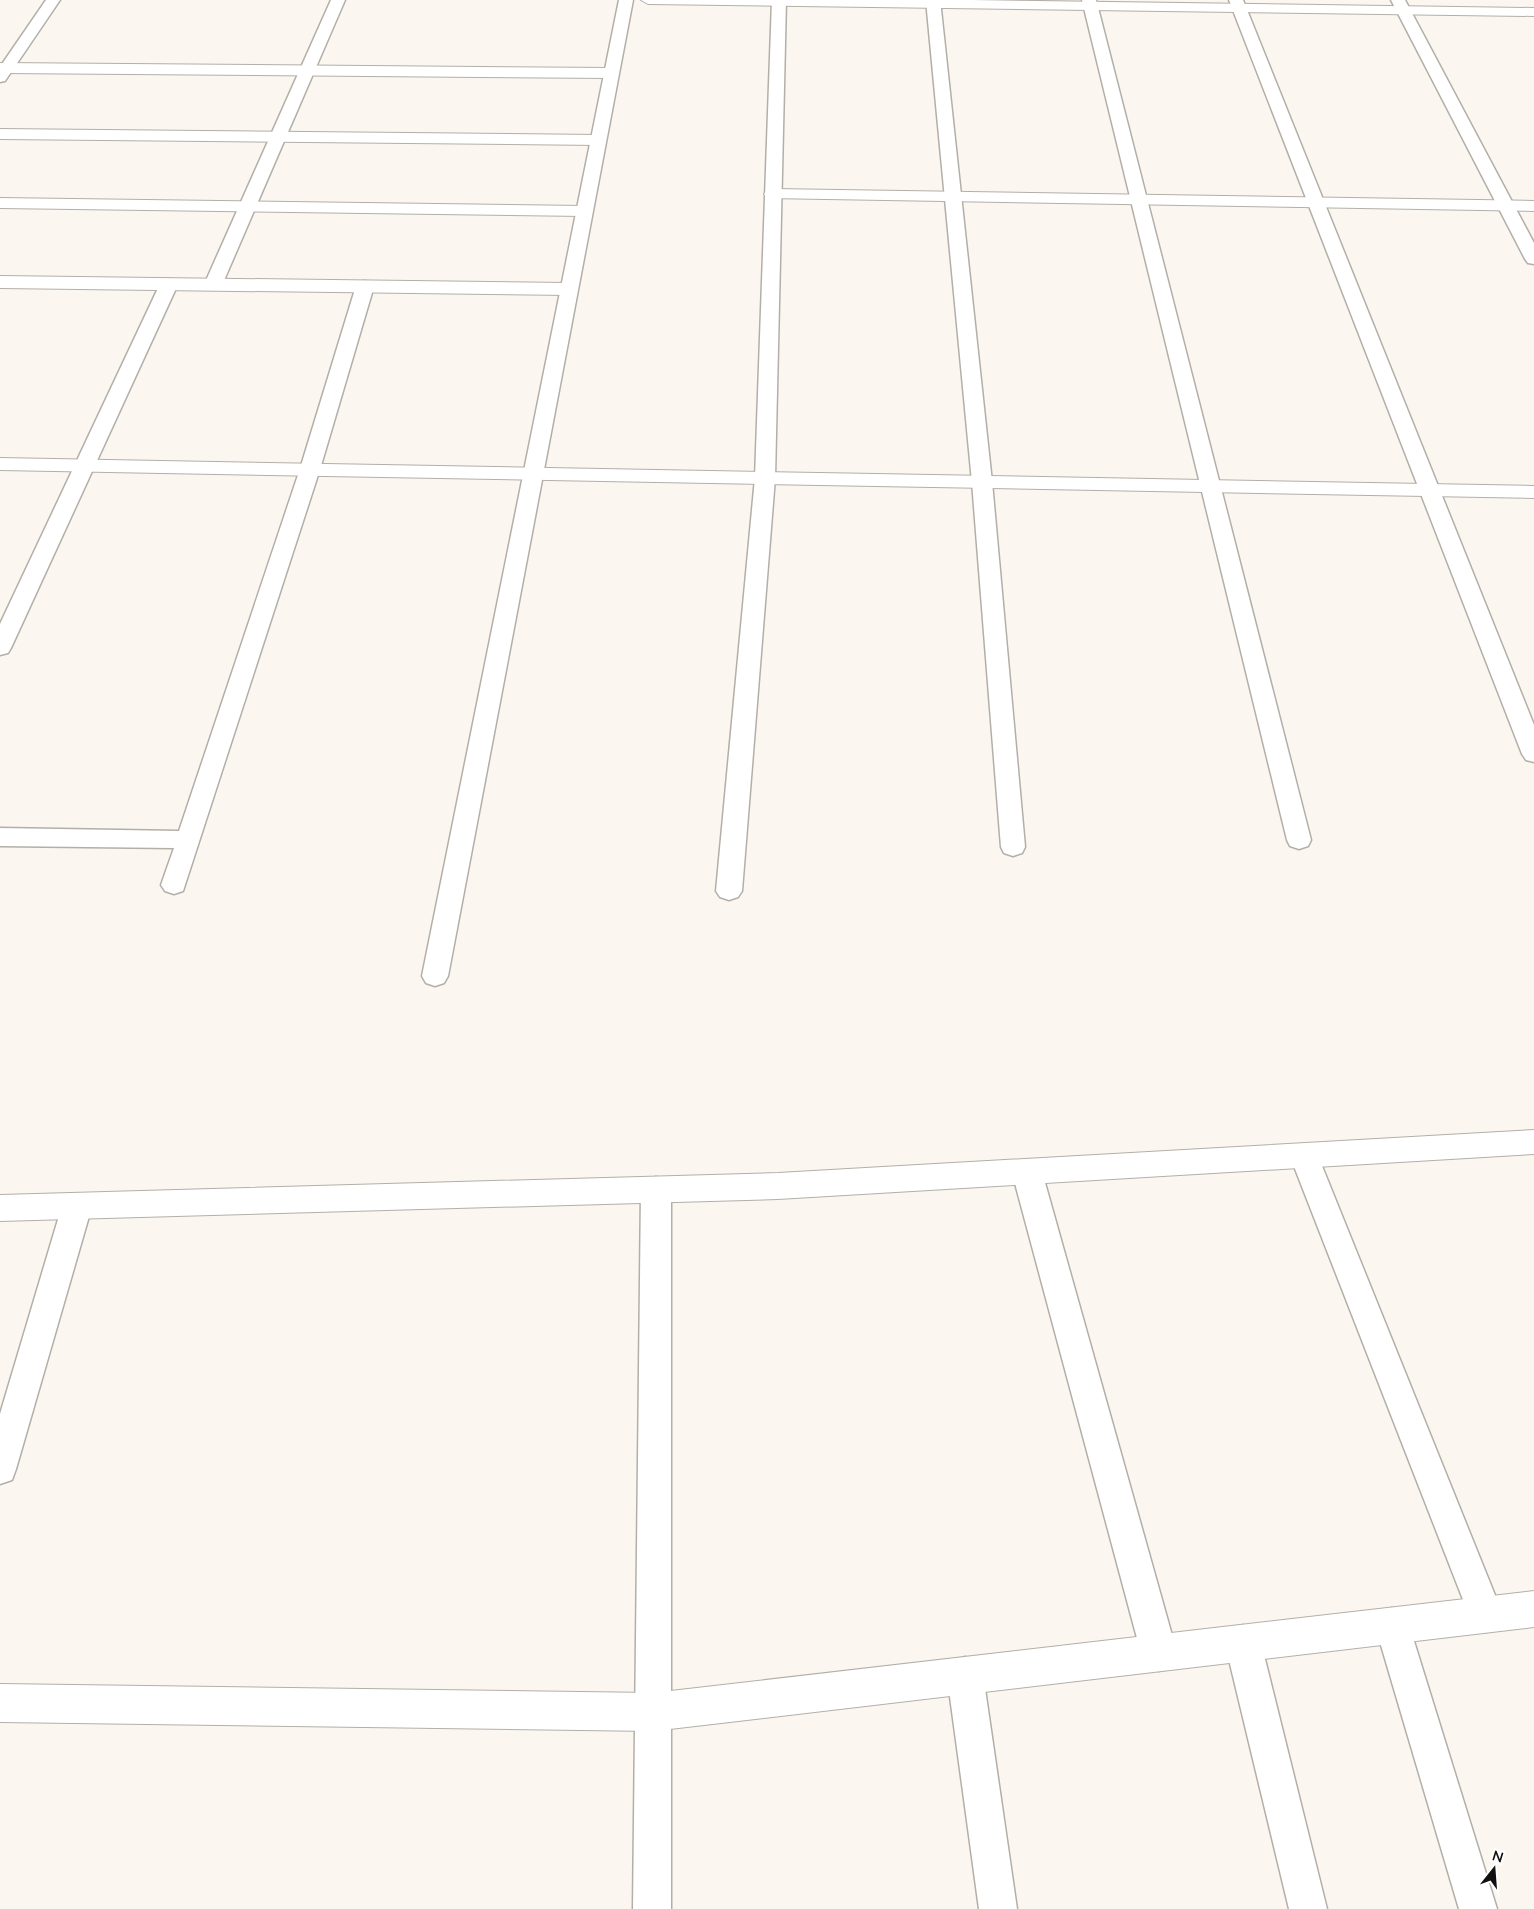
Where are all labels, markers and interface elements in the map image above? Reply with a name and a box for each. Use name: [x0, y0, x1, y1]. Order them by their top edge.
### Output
north arrow: [1469, 1844, 1519, 1894]
text: N: [1490, 1846, 1506, 1866]

